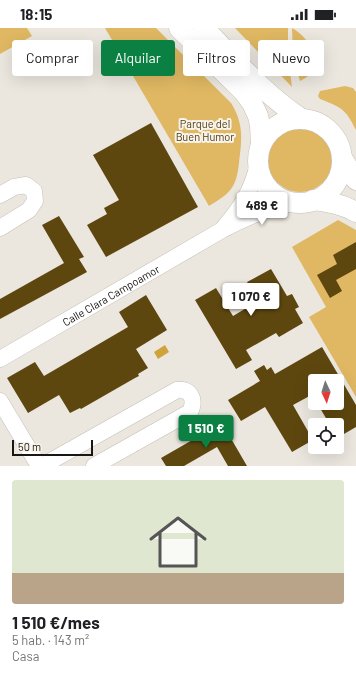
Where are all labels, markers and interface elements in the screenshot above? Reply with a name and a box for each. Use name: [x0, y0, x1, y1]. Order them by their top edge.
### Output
text: 18:15: [20, 5, 52, 23]
chip: Comprar: [12, 40, 93, 76]
chip: Alquilar: [101, 40, 175, 76]
chip: Filtros: [183, 40, 250, 76]
chip: Nuevo: [258, 40, 324, 76]
park label: Parque del Buen Humor: [176, 117, 234, 143]
pin: 489 €: [234, 192, 290, 226]
text: 489 €: [246, 197, 278, 213]
street label: Calle Clara Campoamor: [60, 261, 162, 328]
pin: 1 070 €: [214, 283, 288, 317]
text: 1 070 €: [231, 288, 271, 304]
north arrow: [308, 374, 344, 410]
map controls: [308, 374, 344, 454]
pin: 1 510 €: [169, 415, 243, 449]
button: locate: [308, 418, 344, 454]
text: 1 510 €: [188, 420, 224, 436]
scale bar: [12, 438, 93, 457]
text: 50 m: [18, 440, 41, 453]
icon: home: [142, 506, 214, 578]
text: 1 510 €/mes: [12, 612, 100, 632]
text: 5 hab. · 143 m²: [12, 632, 89, 648]
text: Casa: [12, 648, 39, 664]

